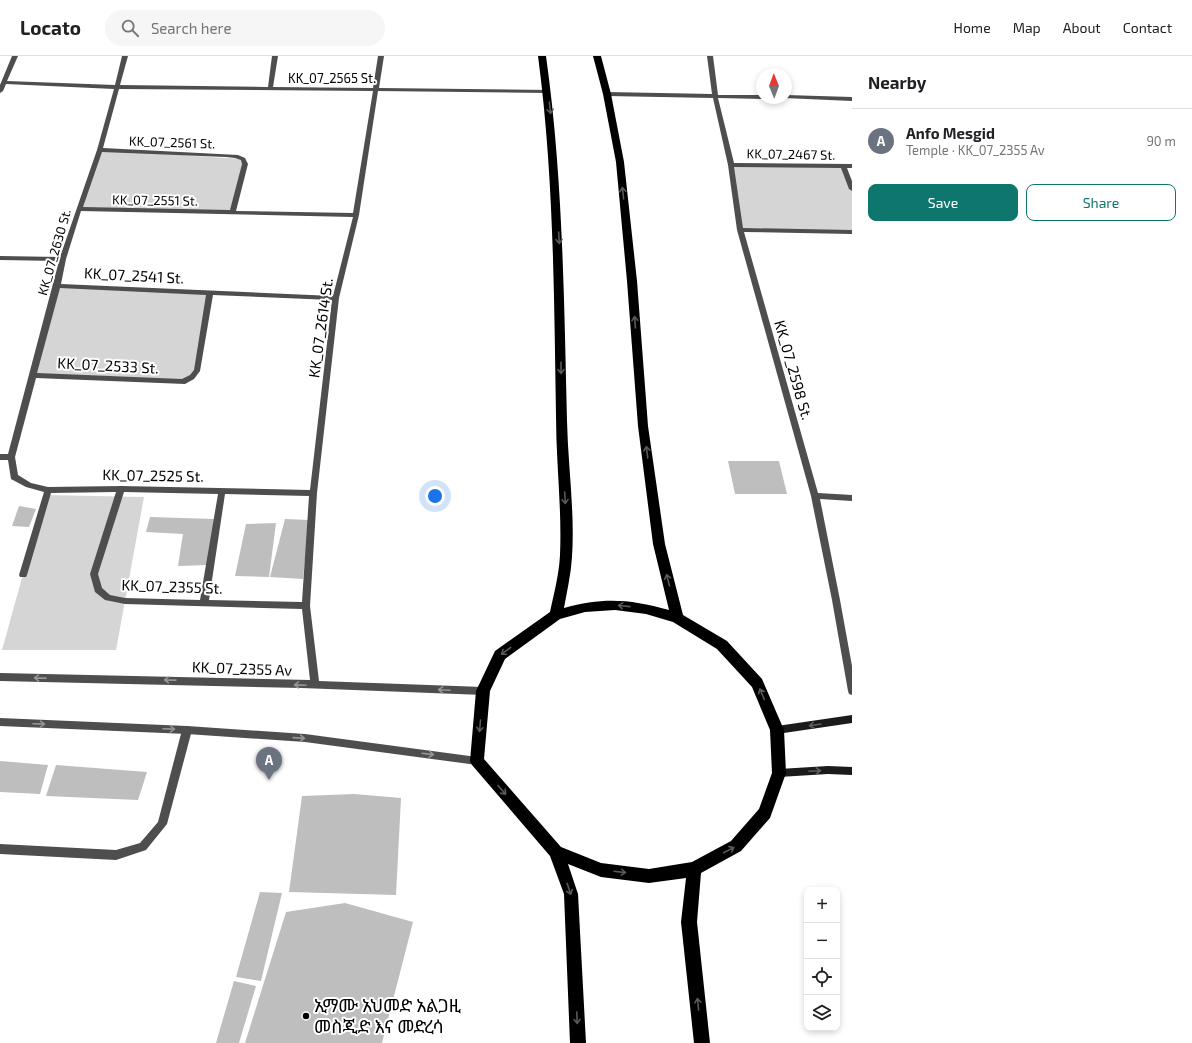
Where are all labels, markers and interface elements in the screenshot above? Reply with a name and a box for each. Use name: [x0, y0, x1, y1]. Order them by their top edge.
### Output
search box: [105, 10, 385, 46]
text: Locato: [20, 16, 81, 39]
icon: search: [119, 17, 141, 39]
text: Search here: [151, 19, 231, 37]
text: Home: [954, 19, 991, 36]
text: Map: [1013, 19, 1041, 36]
text: About: [1063, 19, 1101, 36]
text: Contact: [1123, 19, 1172, 36]
north arrow: [756, 68, 792, 104]
street label: KK_07_2565 St.: [288, 70, 376, 86]
text: Nearby: [868, 72, 926, 92]
one-way arrow: [546, 102, 553, 115]
text: Anfo Mesgid: [906, 124, 995, 142]
street label: KK_07_2561 St.: [129, 133, 215, 151]
text: A: [877, 133, 885, 149]
text: 90 m: [1146, 133, 1176, 149]
text: Temple · KK_07_2355 Av: [906, 142, 1045, 158]
street label: KK_07_2467 St.: [747, 145, 835, 163]
button: Save: [868, 184, 1018, 221]
button: Share: [1026, 184, 1176, 221]
one-way arrow: [620, 187, 627, 200]
street label: KK_07_2551 St.: [112, 191, 198, 209]
street label: KK_07_2630 St.: [34, 207, 74, 297]
one-way arrow: [555, 231, 562, 244]
street label: KK_07_2541 St.: [84, 263, 185, 287]
street label: KK_07_2614 St.: [304, 277, 336, 379]
one-way arrow: [632, 316, 639, 329]
street label: KK_07_2598 St.: [771, 318, 817, 422]
street label: KK_07_2533 St.: [57, 353, 159, 377]
one-way arrow: [557, 361, 565, 374]
one-way arrow: [643, 446, 650, 459]
street label: KK_07_2525 St.: [102, 465, 204, 485]
your location: [425, 486, 445, 506]
one-way arrow: [561, 491, 568, 504]
one-way arrow: [663, 574, 671, 587]
street label: KK_07_2355 St.: [121, 575, 223, 597]
one-way arrow: [618, 602, 631, 610]
one-way arrow: [501, 647, 512, 655]
street label: KK_07_2355 Av: [192, 657, 293, 679]
one-way arrow: [34, 674, 47, 682]
one-way arrow: [164, 676, 177, 684]
one-way arrow: [294, 681, 307, 688]
one-way arrow: [438, 686, 451, 693]
one-way arrow: [758, 689, 765, 701]
one-way arrow: [476, 719, 483, 732]
one-way arrow: [32, 720, 45, 728]
one-way arrow: [809, 721, 822, 729]
one-way arrow: [162, 726, 175, 733]
one-way arrow: [292, 734, 305, 741]
pin: A: [256, 747, 282, 780]
one-way arrow: [421, 750, 434, 758]
one-way arrow: [808, 767, 821, 775]
one-way arrow: [498, 785, 507, 795]
one-way arrow: [723, 846, 735, 854]
one-way arrow: [613, 869, 626, 876]
one-way arrow: [566, 882, 573, 895]
map controls: [804, 887, 840, 1031]
button: +: [804, 887, 840, 923]
button: −: [804, 923, 840, 959]
button: locate: [804, 959, 840, 995]
place label: ኢማሙ አህመድ አልጋዚ መስጂድ እና መድረሳ: [314, 994, 461, 1037]
button: layers: [804, 995, 840, 1031]
one-way arrow: [695, 998, 702, 1011]
marker: ኢማሙ አህመድ አልጋዚ መስጂድ እና መድረሳ: [301, 1011, 311, 1021]
one-way arrow: [573, 1011, 581, 1024]

